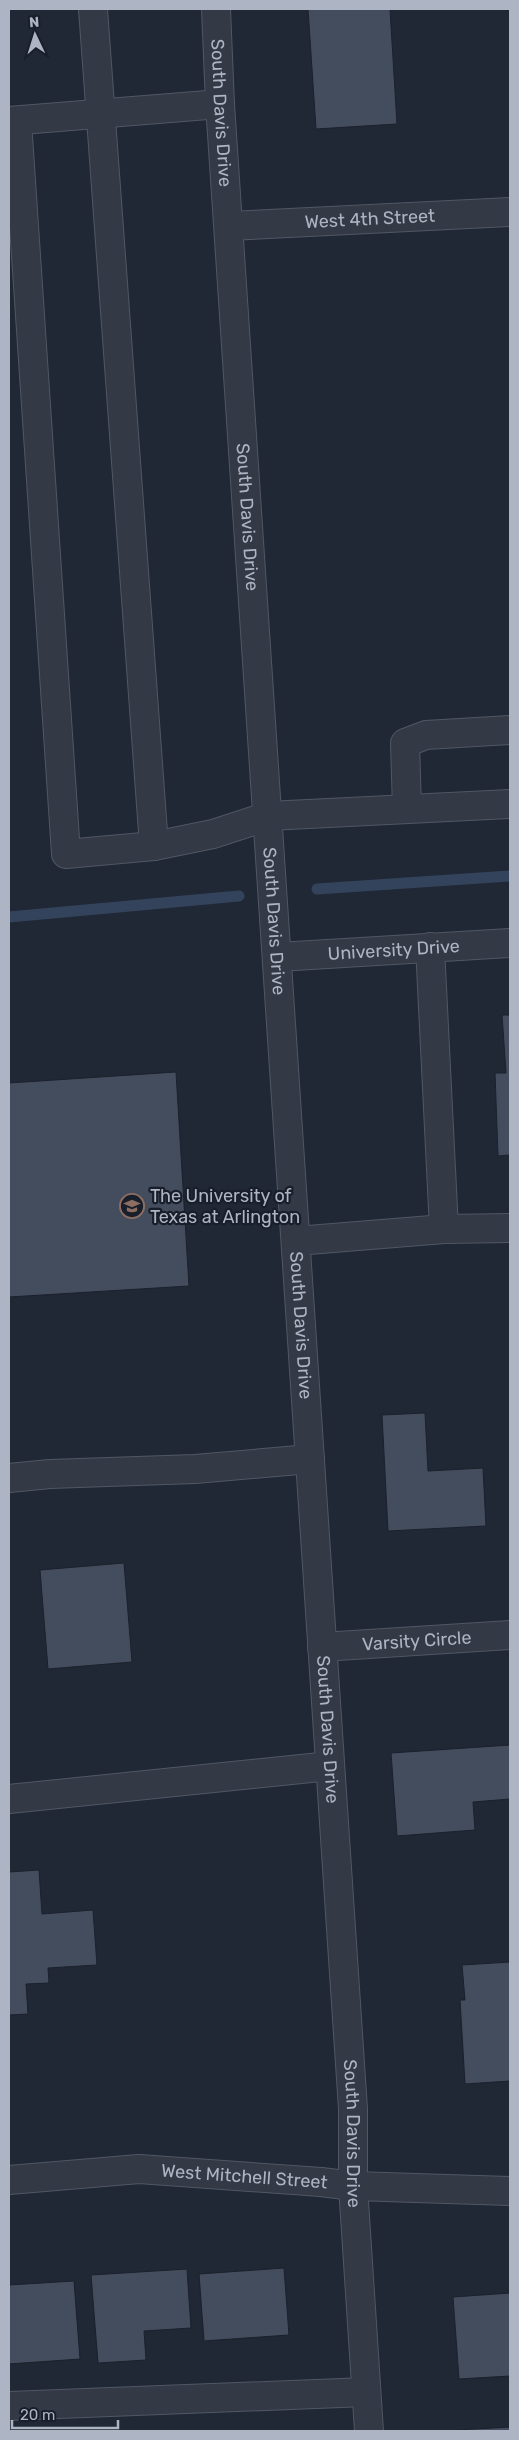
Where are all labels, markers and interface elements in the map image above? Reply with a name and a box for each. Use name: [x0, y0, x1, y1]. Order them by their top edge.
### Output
north arrow: [10, 10, 60, 60]
text: N: [29, 14, 40, 31]
street label: South Davis Drive: [206, 38, 236, 188]
street label: West 4th Street: [304, 205, 436, 233]
street label: South Davis Drive: [232, 442, 263, 592]
street label: South Davis Drive: [258, 846, 290, 996]
street label: University Drive: [327, 935, 460, 965]
place label: The University of Texas at Arlington: [150, 1185, 300, 1228]
school or university icon: The University of Texas at Arlington: [119, 1193, 145, 1219]
street label: South Davis Drive: [285, 1251, 317, 1400]
street label: Varsity Circle: [361, 1626, 472, 1655]
street label: South Davis Drive: [312, 1655, 344, 1804]
street label: South Davis Drive: [339, 2059, 365, 2208]
street label: West Mitchell Street: [160, 2160, 329, 2194]
scale bar: [12, 2398, 119, 2430]
text: 20 m: [20, 2406, 55, 2424]

